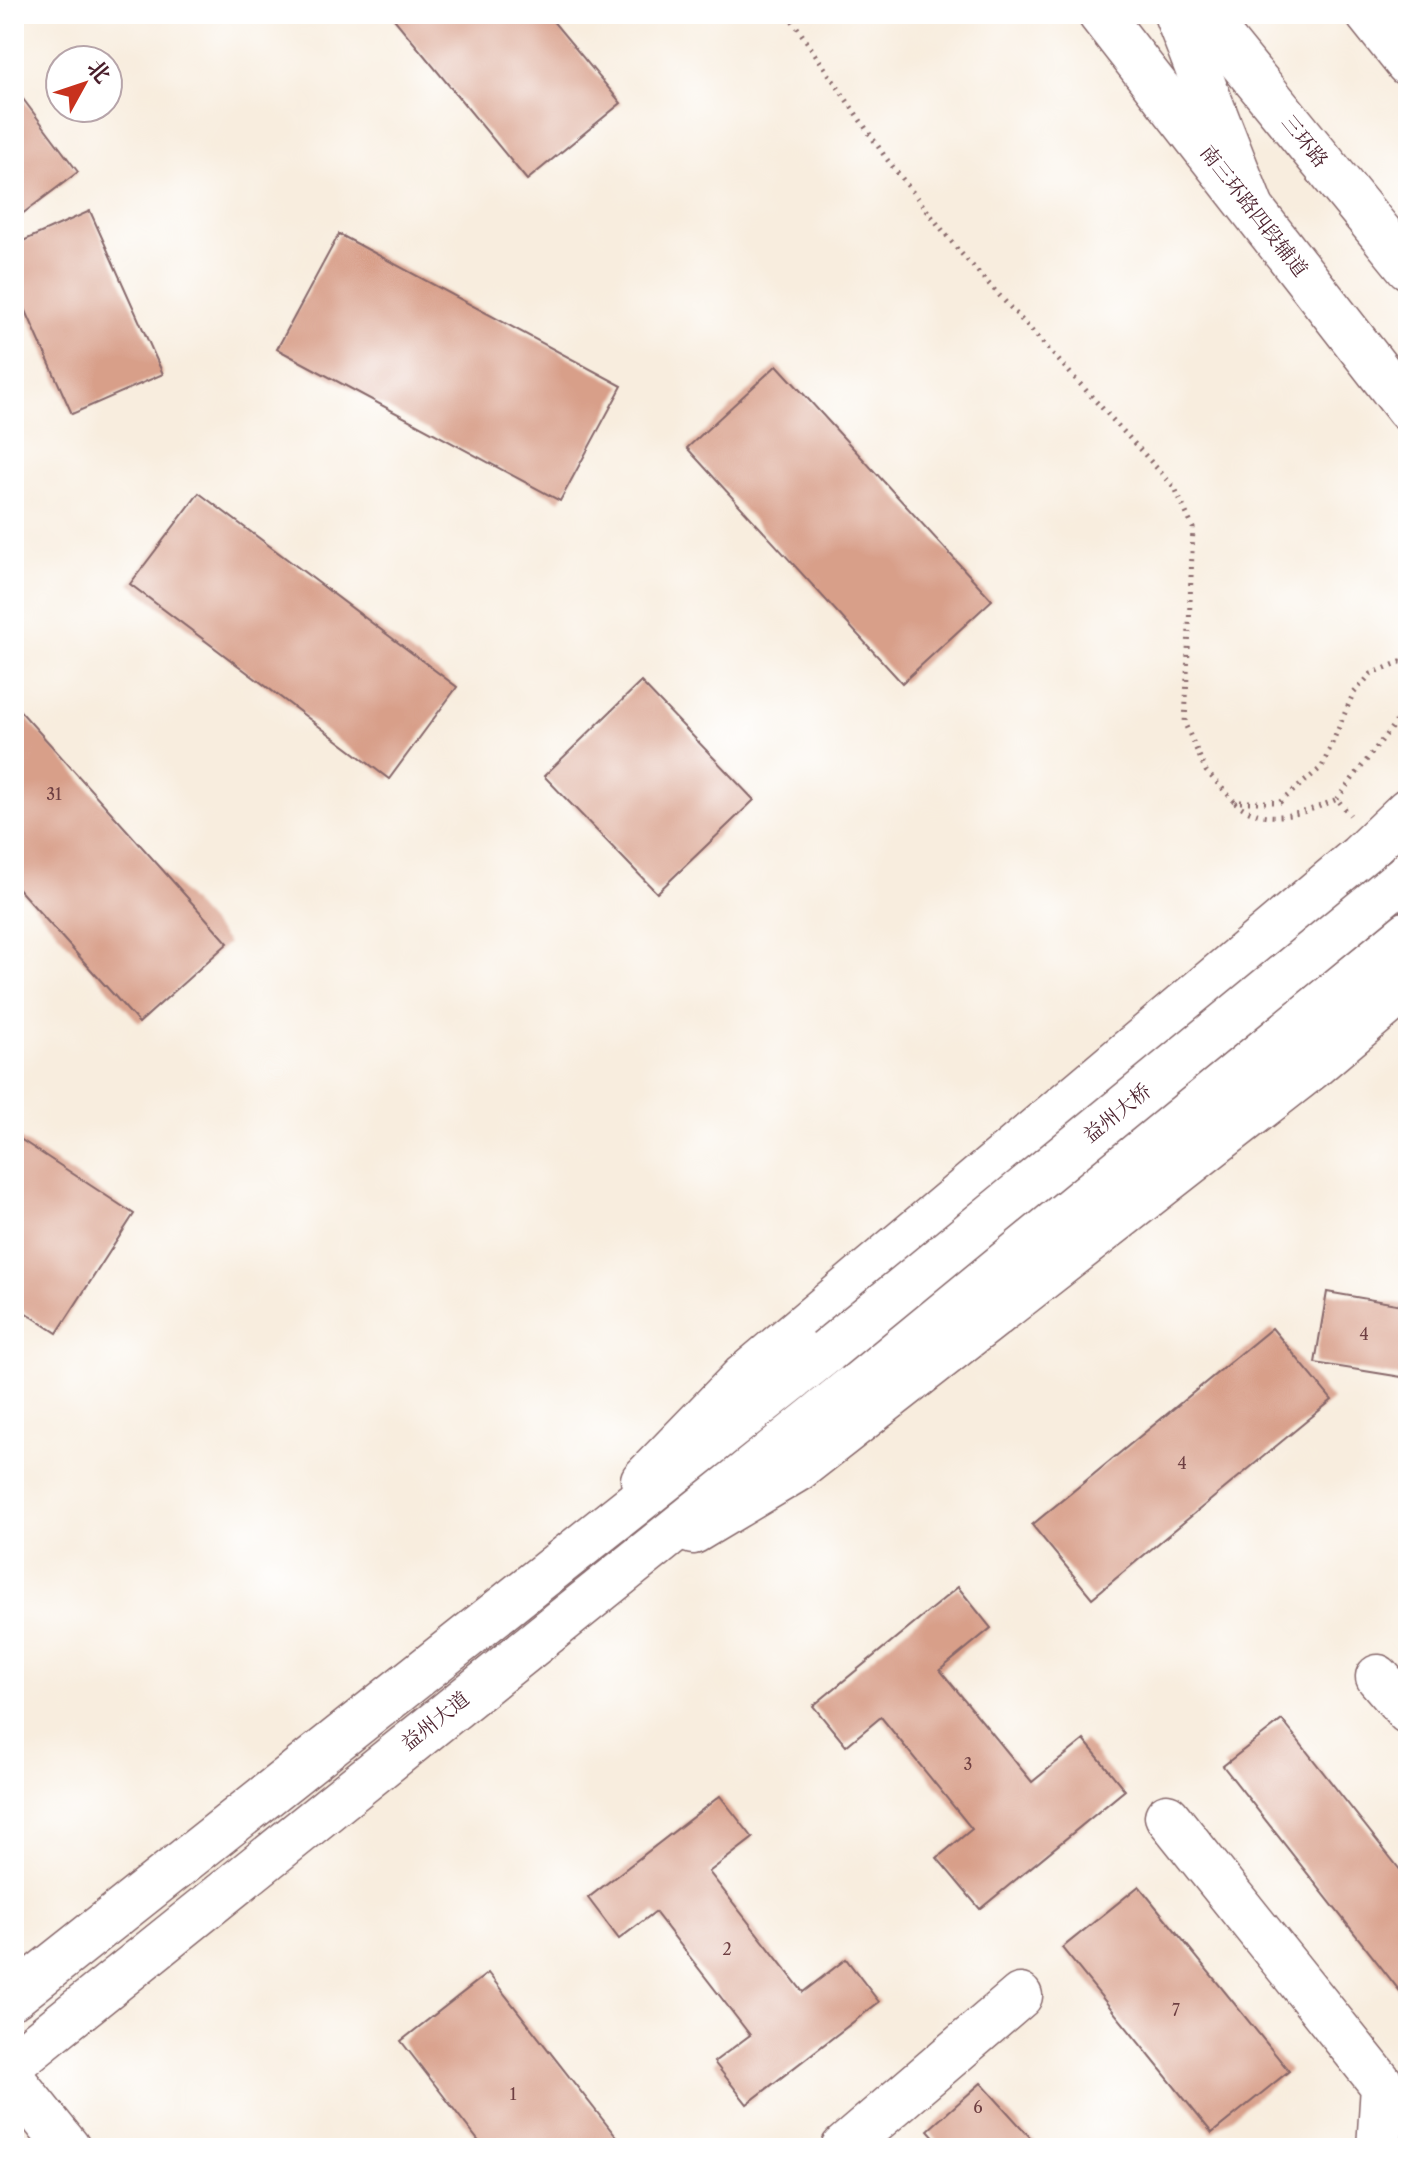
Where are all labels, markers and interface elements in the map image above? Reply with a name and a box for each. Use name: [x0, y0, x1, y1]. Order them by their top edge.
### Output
north arrow: [44, 44, 124, 124]
text: 北: [82, 54, 116, 89]
street label: 三环路: [1277, 110, 1333, 172]
street label: 南三环路四段辅道: [1195, 141, 1313, 281]
house number: 31: [46, 784, 62, 804]
street label: 益州大桥: [1078, 1079, 1156, 1147]
house number: 4: [1359, 1324, 1369, 1344]
house number: 4: [1177, 1453, 1187, 1473]
street label: 益州大道: [396, 1687, 474, 1755]
house number: 3: [964, 1754, 972, 1774]
house number: 2: [722, 1939, 732, 1959]
house number: 7: [1172, 2000, 1180, 2020]
house number: 1: [510, 2084, 517, 2104]
house number: 6: [973, 2097, 983, 2117]

